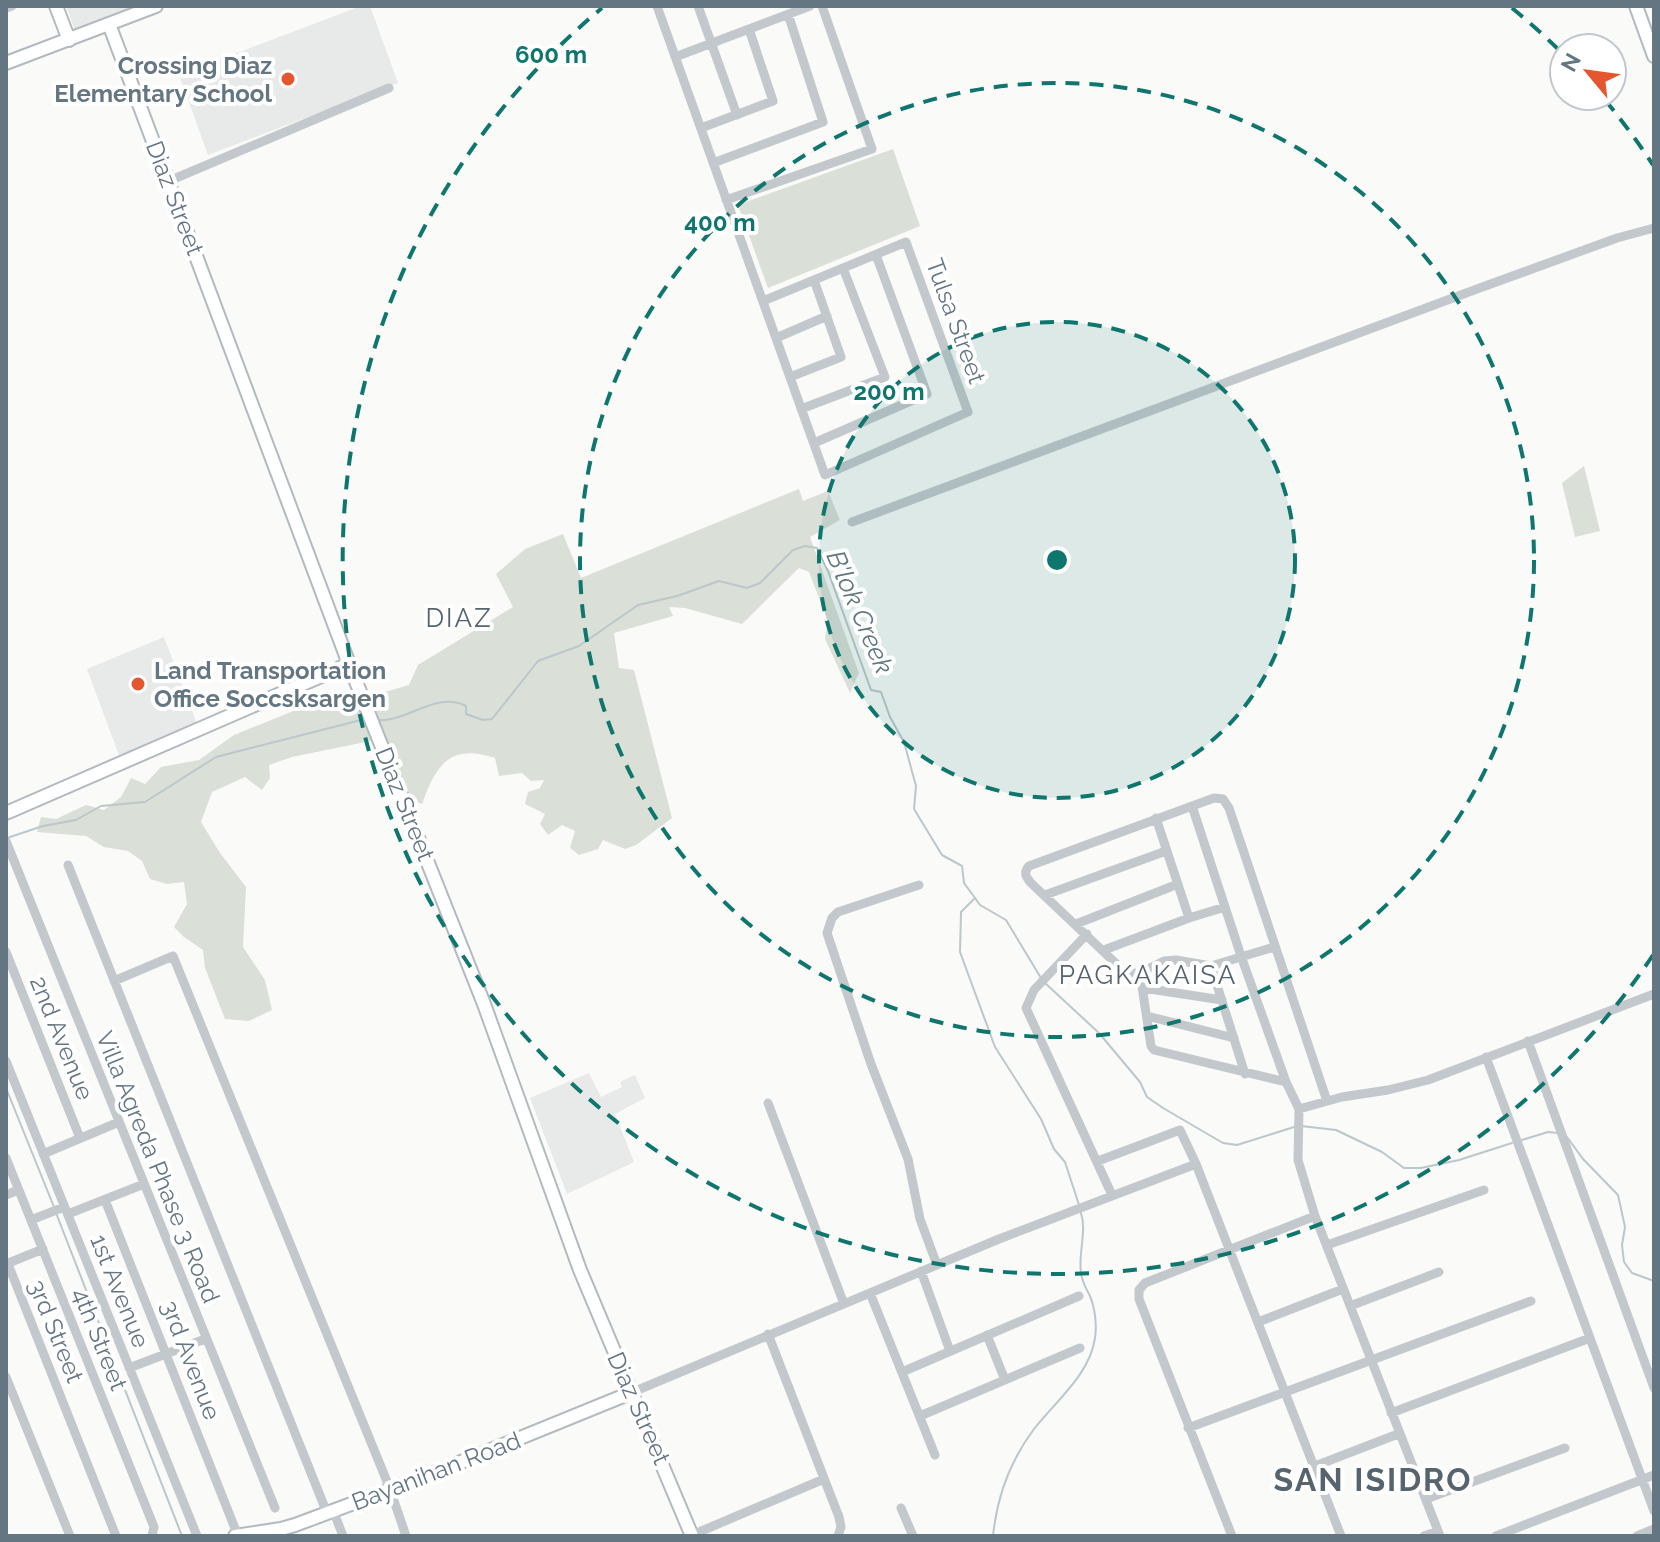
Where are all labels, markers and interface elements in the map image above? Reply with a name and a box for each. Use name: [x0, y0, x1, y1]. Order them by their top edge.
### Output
north arrow: [1548, 32, 1628, 112]
text: 600 m: [515, 40, 587, 69]
text: N: [1555, 49, 1586, 76]
place label: Crossing Diaz Elementary School: [54, 51, 272, 108]
marker: Crossing Diaz Elementary School: [279, 70, 297, 88]
street label: Diaz Street: [140, 137, 210, 259]
text: 400 m: [684, 208, 756, 237]
street label: Tulsa Street: [920, 255, 992, 387]
text: 200 m: [853, 377, 925, 406]
water label: B'lok Creek: [821, 546, 899, 678]
centre of rings: [1043, 546, 1071, 574]
district label: DIAZ: [426, 603, 492, 633]
place label: Land Transportation Office Soccsksargen: [154, 656, 386, 713]
marker: Land Transportation Office Soccsksargen: [129, 675, 147, 693]
street label: Diaz Street: [369, 743, 441, 865]
district label: PAGKAKAISA: [1059, 960, 1237, 990]
street label: 2nd Avenue: [24, 972, 100, 1104]
street label: Villa Agreda Phase 3 Road: [90, 1027, 226, 1307]
street label: 1st Avenue: [84, 1230, 156, 1352]
street label: 3rd Street: [22, 1275, 90, 1387]
street label: 4th Street: [66, 1284, 134, 1394]
street label: 3rd Avenue: [155, 1296, 227, 1424]
street label: Diaz Street: [601, 1347, 677, 1469]
street label: Bayanihan Road: [348, 1425, 524, 1517]
district label: SAN ISIDRO: [1274, 1461, 1472, 1498]

